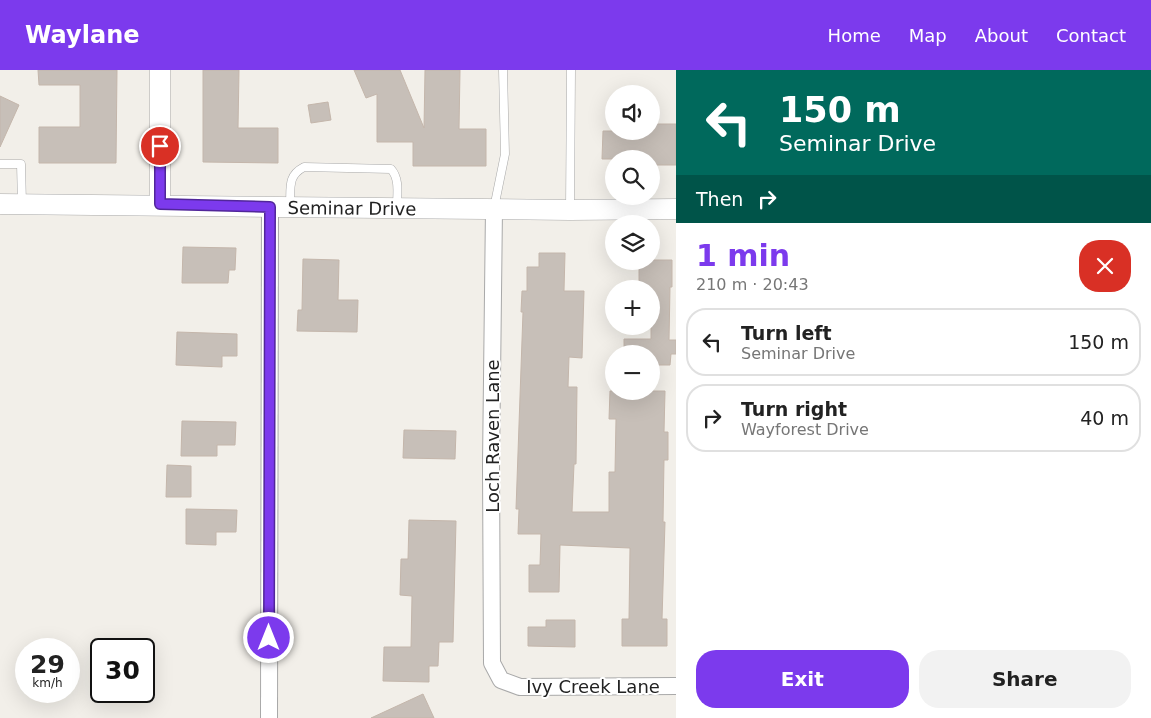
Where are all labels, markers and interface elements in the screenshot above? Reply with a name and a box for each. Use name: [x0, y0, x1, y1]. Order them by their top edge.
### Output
text: Waylane: [25, 21, 140, 49]
text: Home: [828, 25, 881, 46]
text: Map: [909, 25, 947, 46]
text: About: [975, 25, 1028, 46]
text: Contact: [1056, 25, 1126, 46]
map controls: [605, 85, 660, 400]
button: sound: [605, 85, 660, 140]
icon: left: [696, 90, 761, 155]
text: 150 m: [779, 90, 901, 130]
pin: [139, 125, 181, 167]
text: Seminar Drive: [779, 131, 936, 156]
icon: arrive: [146, 132, 174, 160]
button: search: [605, 150, 660, 205]
icon: right: [753, 185, 781, 213]
text: Then: [696, 188, 743, 210]
street label: Seminar Drive: [288, 197, 416, 219]
button: layers: [605, 215, 660, 270]
text: 1 min: [696, 238, 790, 273]
button: close: [1079, 240, 1131, 292]
text: 210 m · 20:43: [696, 275, 809, 294]
button: +: [605, 280, 660, 335]
text: Turn left: [741, 322, 832, 344]
icon: left: [698, 328, 726, 356]
text: 150 m: [1068, 331, 1129, 353]
text: Seminar Drive: [741, 344, 855, 363]
button: −: [605, 345, 660, 400]
street label: Loch Raven Lane: [482, 359, 503, 513]
text: Turn right: [741, 398, 847, 420]
icon: right: [698, 404, 726, 432]
text: 40 m: [1080, 407, 1129, 429]
text: Wayforest Drive: [741, 420, 869, 439]
position arrow: [242, 611, 294, 663]
speed limit sign: 30: [90, 638, 155, 703]
text: 29: [30, 650, 65, 679]
button: Exit: [696, 650, 909, 708]
button: Share: [919, 650, 1131, 708]
text: km/h: [32, 676, 63, 690]
street label: Ivy Creek Lane: [526, 676, 660, 697]

